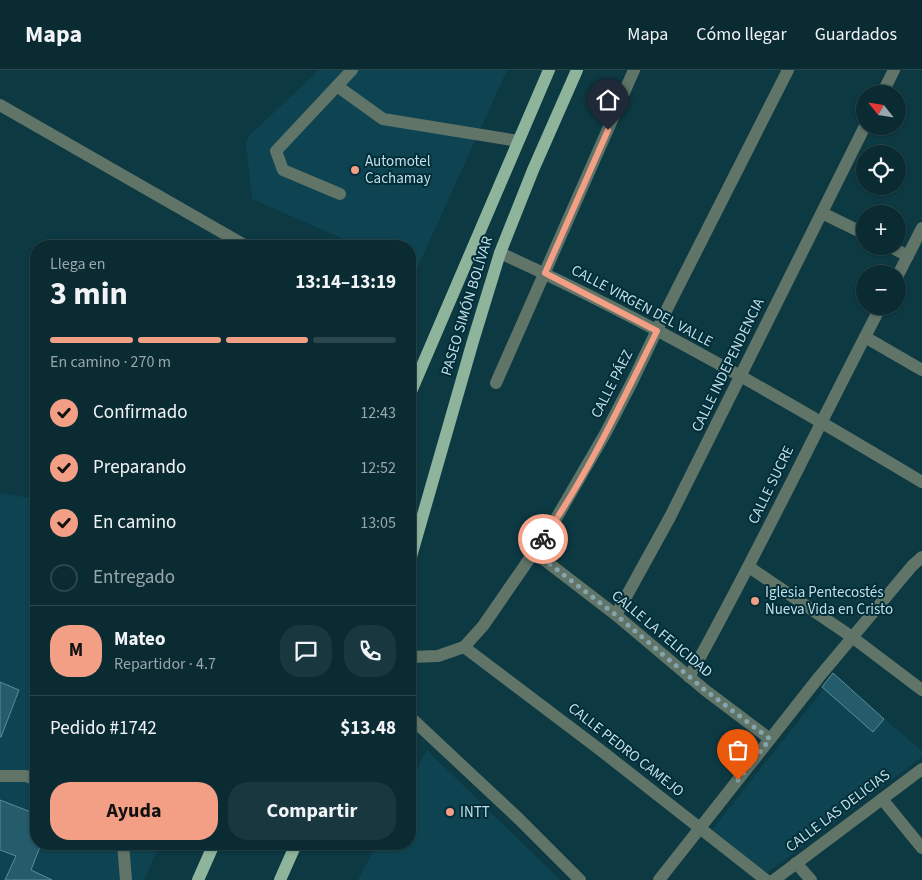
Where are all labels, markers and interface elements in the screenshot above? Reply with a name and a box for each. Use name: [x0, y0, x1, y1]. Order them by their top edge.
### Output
text: Mapa: [25, 17, 82, 52]
text: Mapa: [627, 22, 668, 47]
text: Cómo llegar: [696, 22, 787, 47]
text: Guardados: [815, 22, 897, 47]
pin: [587, 79, 629, 130]
north arrow: [856, 85, 906, 135]
map controls: [856, 85, 906, 315]
icon: home: [594, 86, 622, 114]
button: locate: [856, 145, 906, 195]
place label: Automotel Cachamay: [365, 151, 431, 189]
marker: Automotel Cachamay: [349, 164, 361, 176]
button: +: [856, 205, 906, 255]
street label: PASEO SIMÓN BOLÍVAR: [436, 233, 498, 378]
text: Llega en: [50, 253, 105, 275]
street label: CALLE VIRGEN DEL VALLE: [567, 260, 717, 352]
button: −: [856, 265, 906, 315]
text: 13:14–13:19: [295, 269, 396, 296]
text: 3 min: [50, 271, 128, 317]
street label: CALLE INDEPENDENCIA: [686, 294, 770, 435]
street label: CALLE PÁEZ: [586, 346, 638, 422]
text: En camino · 270 m: [50, 351, 171, 373]
icon: check: [50, 399, 78, 427]
text: Confirmado: [93, 399, 188, 426]
text: 12:43: [360, 402, 396, 424]
street label: CALLE SUCRE: [743, 442, 799, 528]
icon: check: [50, 454, 78, 482]
text: Preparando: [93, 454, 186, 481]
text: 12:52: [360, 457, 396, 479]
icon: check: [50, 509, 78, 537]
text: En camino: [93, 509, 176, 536]
text: 13:05: [360, 512, 396, 534]
courier: [518, 514, 568, 564]
icon: bike: [529, 525, 557, 553]
text: Entregado: [93, 564, 175, 591]
place label: Iglesia Pentecostés Nueva Vida en Cristo: [765, 582, 893, 620]
street label: CALLE LA FELICIDAD: [607, 585, 717, 683]
marker: Iglesia Pentecostés Nueva Vida en Cristo: [749, 595, 761, 607]
button: chat: [280, 625, 332, 677]
button: phone: [344, 625, 396, 677]
text: Mateo: [114, 626, 165, 653]
text: M: [69, 637, 83, 664]
text: Repartidor · 4.7: [114, 653, 216, 675]
street label: CALLE PEDRO CAMEJO: [564, 698, 688, 802]
text: Pedido #1742: [50, 715, 157, 742]
text: $13.48: [340, 715, 396, 742]
pin: [717, 729, 759, 780]
icon: bag: [724, 736, 752, 764]
street label: CALLE LAS DELICIAS: [781, 765, 895, 857]
button: Ayuda: [50, 782, 218, 840]
button: Compartir: [228, 782, 396, 840]
place label: INTT: [460, 802, 490, 823]
marker: INTT: [444, 806, 456, 818]

